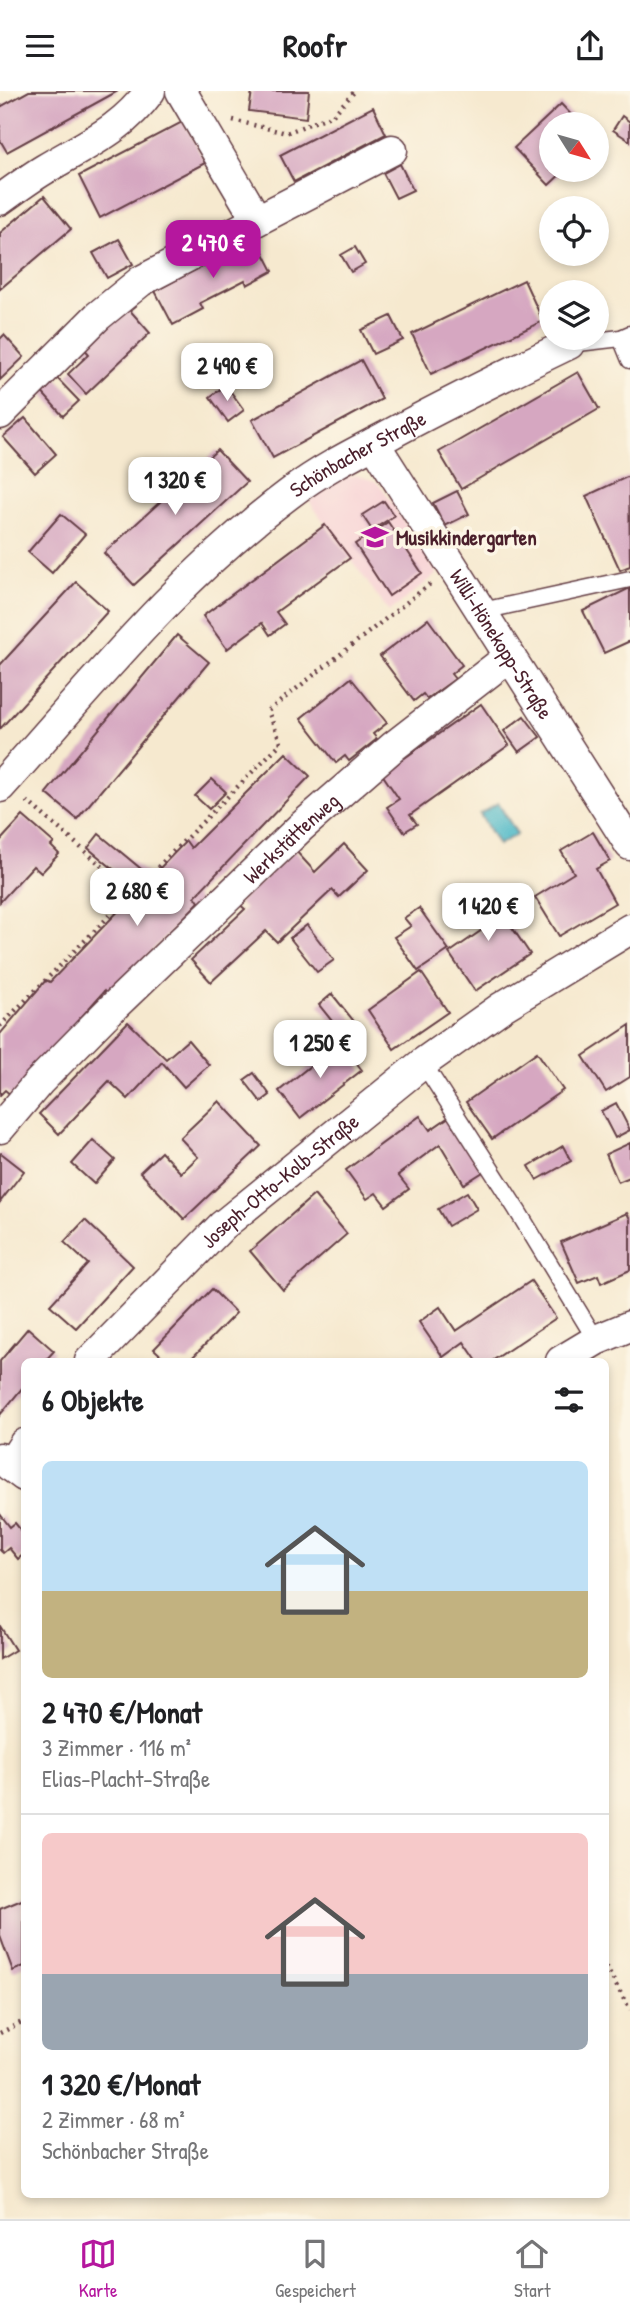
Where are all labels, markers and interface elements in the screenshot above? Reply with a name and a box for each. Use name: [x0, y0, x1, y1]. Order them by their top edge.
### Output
text: Roofr: [283, 24, 347, 67]
icon: menu: [21, 27, 59, 65]
icon: share: [571, 27, 609, 65]
north arrow: [539, 112, 609, 182]
map controls: [539, 112, 609, 350]
button: locate: [539, 196, 609, 266]
pin: 2 470 €: [148, 221, 278, 280]
text: 2 470 €: [182, 227, 244, 258]
button: layers: [539, 280, 609, 350]
pin: 2 490 €: [162, 343, 292, 403]
text: 2 490 €: [197, 350, 257, 381]
street label: Schönbacher Straße: [283, 403, 431, 504]
pin: 1 320 €: [110, 457, 240, 517]
text: 1 320 €: [144, 464, 206, 495]
school or university icon: Musikkindergarten: [360, 522, 390, 552]
place label: Musikkindergarten: [396, 523, 537, 553]
street label: Willi-Hönekopp-Straße: [443, 563, 560, 724]
street label: Werkstättenweg: [236, 786, 345, 890]
pin: 2 680 €: [72, 869, 202, 928]
text: 2 680 €: [106, 875, 168, 906]
pin: 1 420 €: [423, 883, 553, 943]
text: 1 420 €: [458, 890, 518, 921]
pin: 1 250 €: [255, 1021, 385, 1080]
text: 1 250 €: [290, 1027, 350, 1058]
street label: Joseph-Otto-Kolb-Straße: [194, 1107, 364, 1254]
text: 6 Objekte: [42, 1380, 144, 1420]
icon: filters: [550, 1381, 588, 1419]
icon: home: [252, 1507, 378, 1633]
text: 2 470 €/Monat: [42, 1692, 202, 1732]
text: 3 Zimmer · 116 m²: [42, 1732, 191, 1763]
text: Elias-Placht-Straße: [42, 1763, 210, 1794]
icon: home: [252, 1879, 378, 2005]
text: 1 320 €/Monat: [42, 2064, 200, 2104]
text: 2 Zimmer · 68 m²: [42, 2104, 185, 2135]
text: Schönbacher Straße: [42, 2135, 209, 2166]
tab: Karte: [79, 2235, 118, 2303]
tab: Gespeichert: [275, 2235, 356, 2303]
tab: Start: [513, 2235, 551, 2303]

